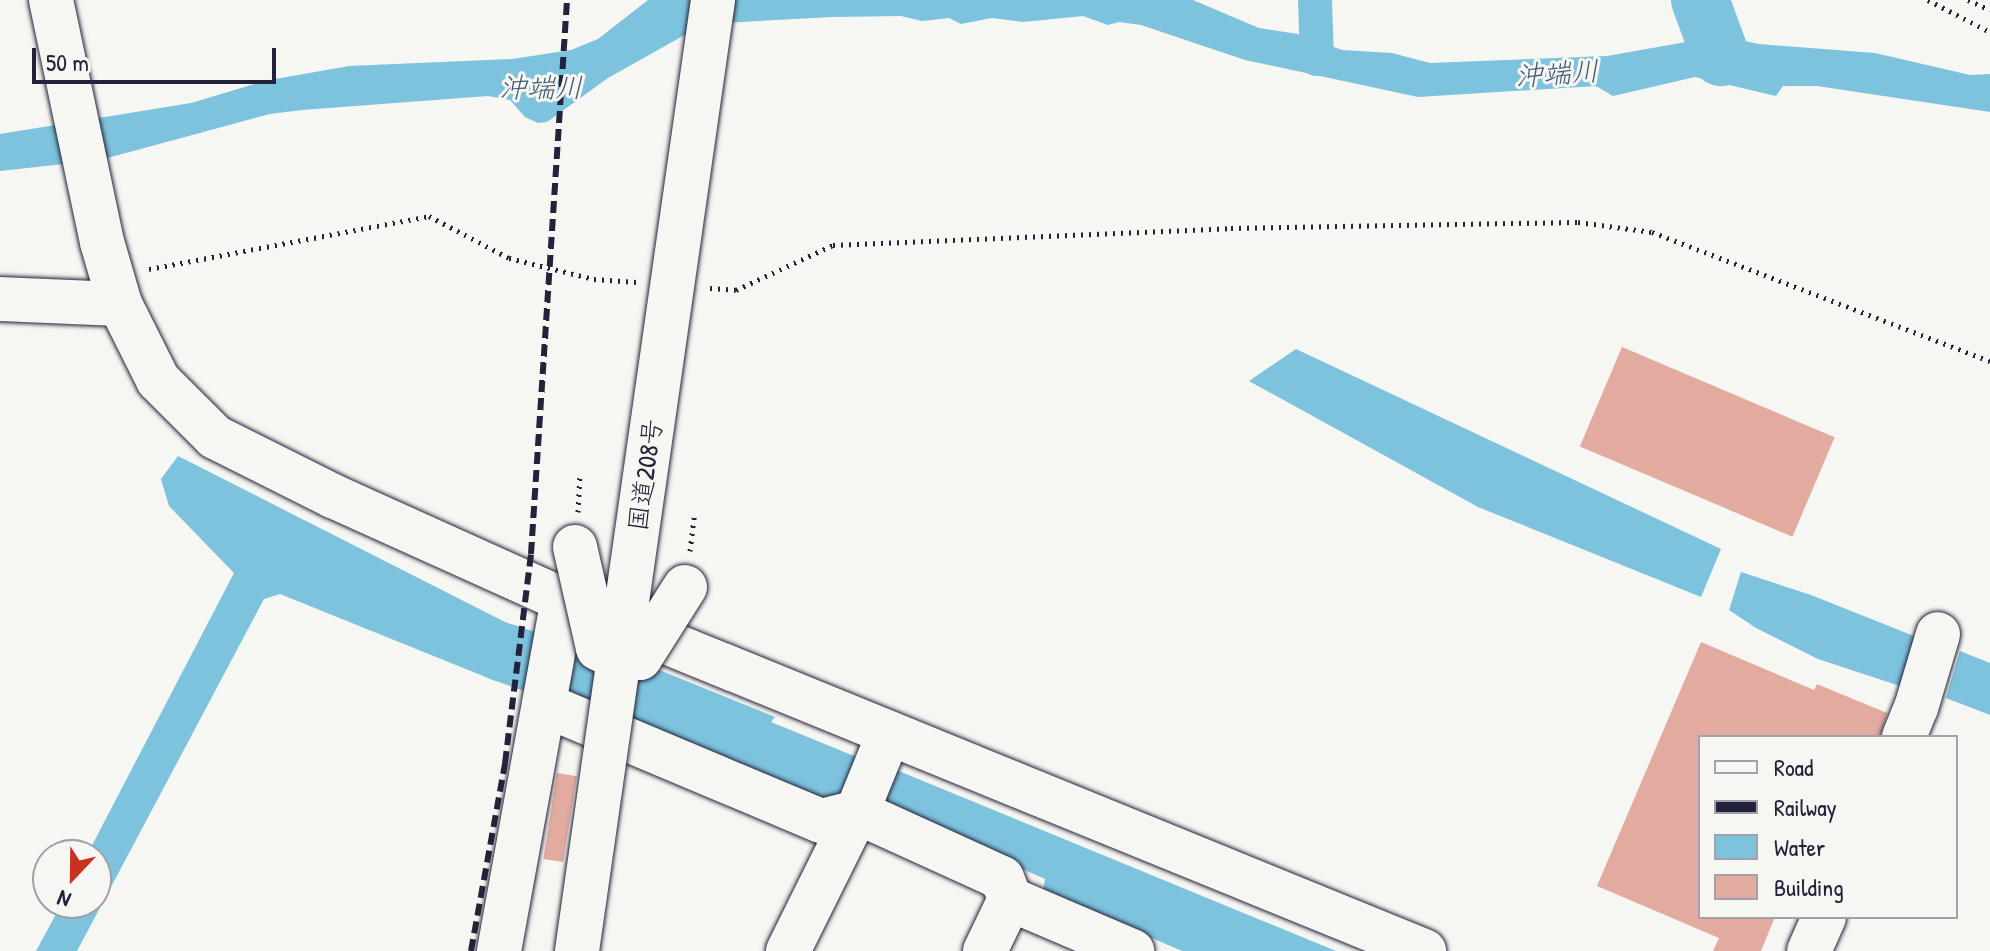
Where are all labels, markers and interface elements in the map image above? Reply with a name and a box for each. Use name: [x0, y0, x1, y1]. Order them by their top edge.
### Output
scale bar: [36, 32, 280, 82]
text: 50 m: [46, 46, 89, 78]
water label: 沖端川: [1514, 53, 1600, 93]
water label: 沖端川: [499, 70, 583, 104]
street label: 国道208号: [622, 417, 668, 533]
legend: [1698, 735, 1958, 919]
text: Road: [1774, 751, 1813, 783]
text: Railway: [1774, 791, 1837, 823]
text: Water: [1774, 831, 1825, 863]
north arrow: [32, 839, 112, 919]
text: Building: [1774, 871, 1844, 903]
text: N: [53, 883, 75, 916]

